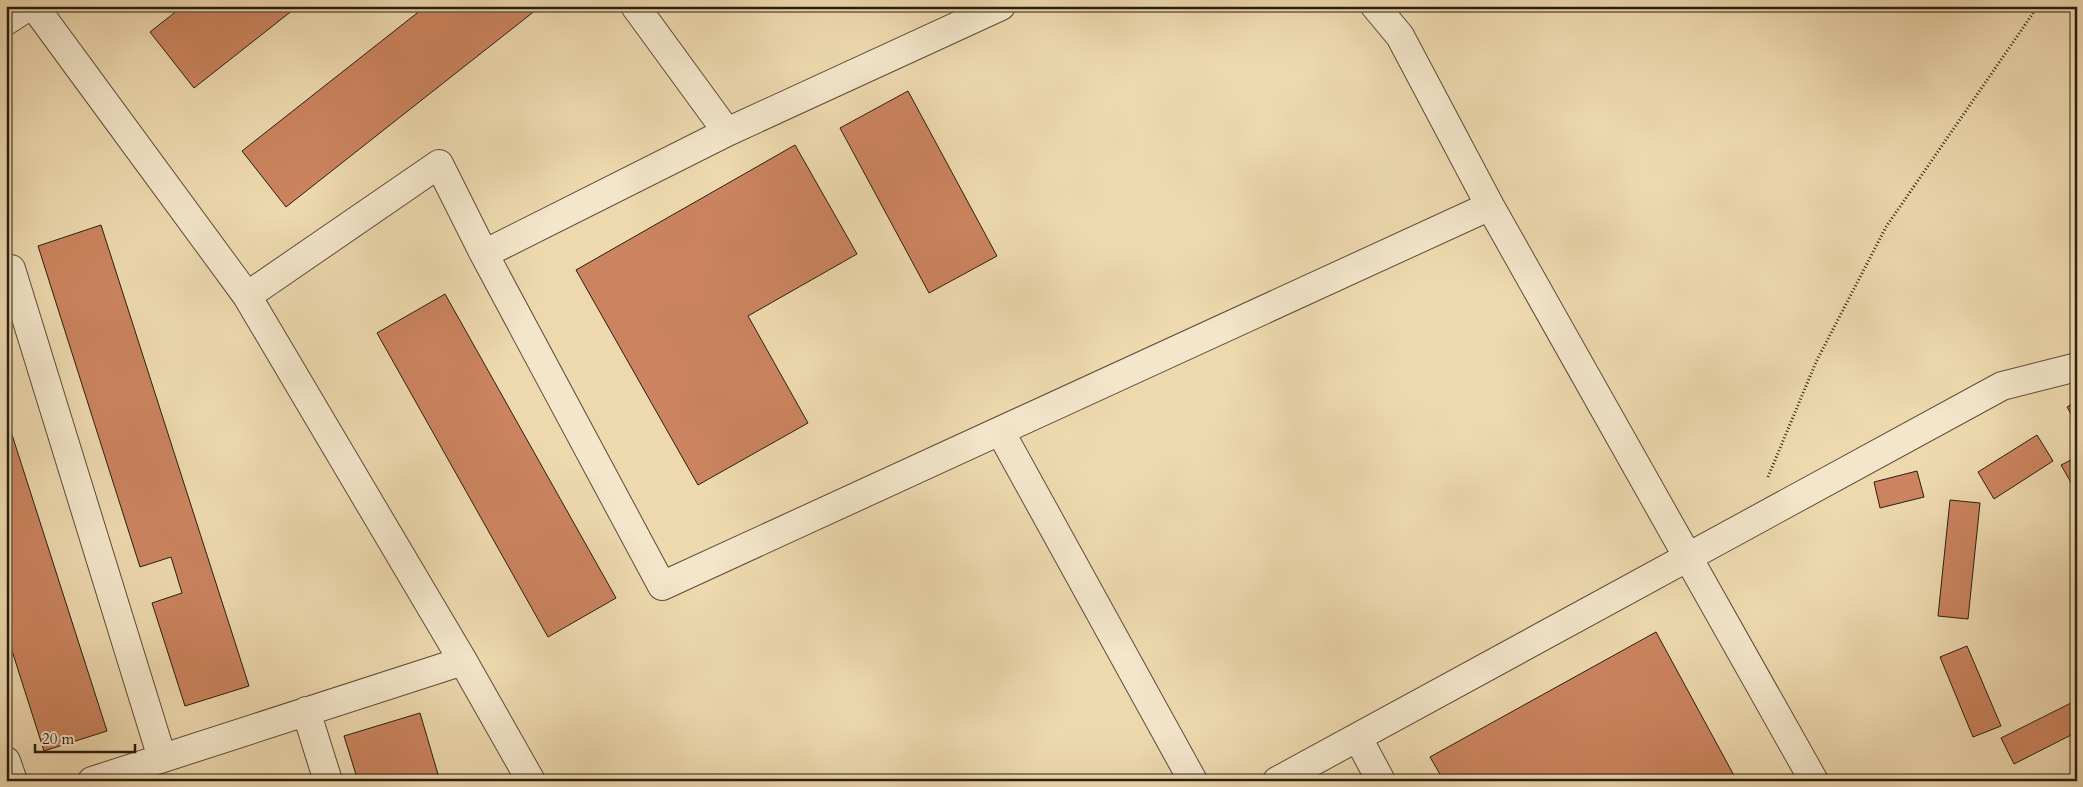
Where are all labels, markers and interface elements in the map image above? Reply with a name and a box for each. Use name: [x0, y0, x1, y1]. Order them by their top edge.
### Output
scale bar: [35, 722, 135, 754]
text: 20 m: [42, 729, 74, 749]

